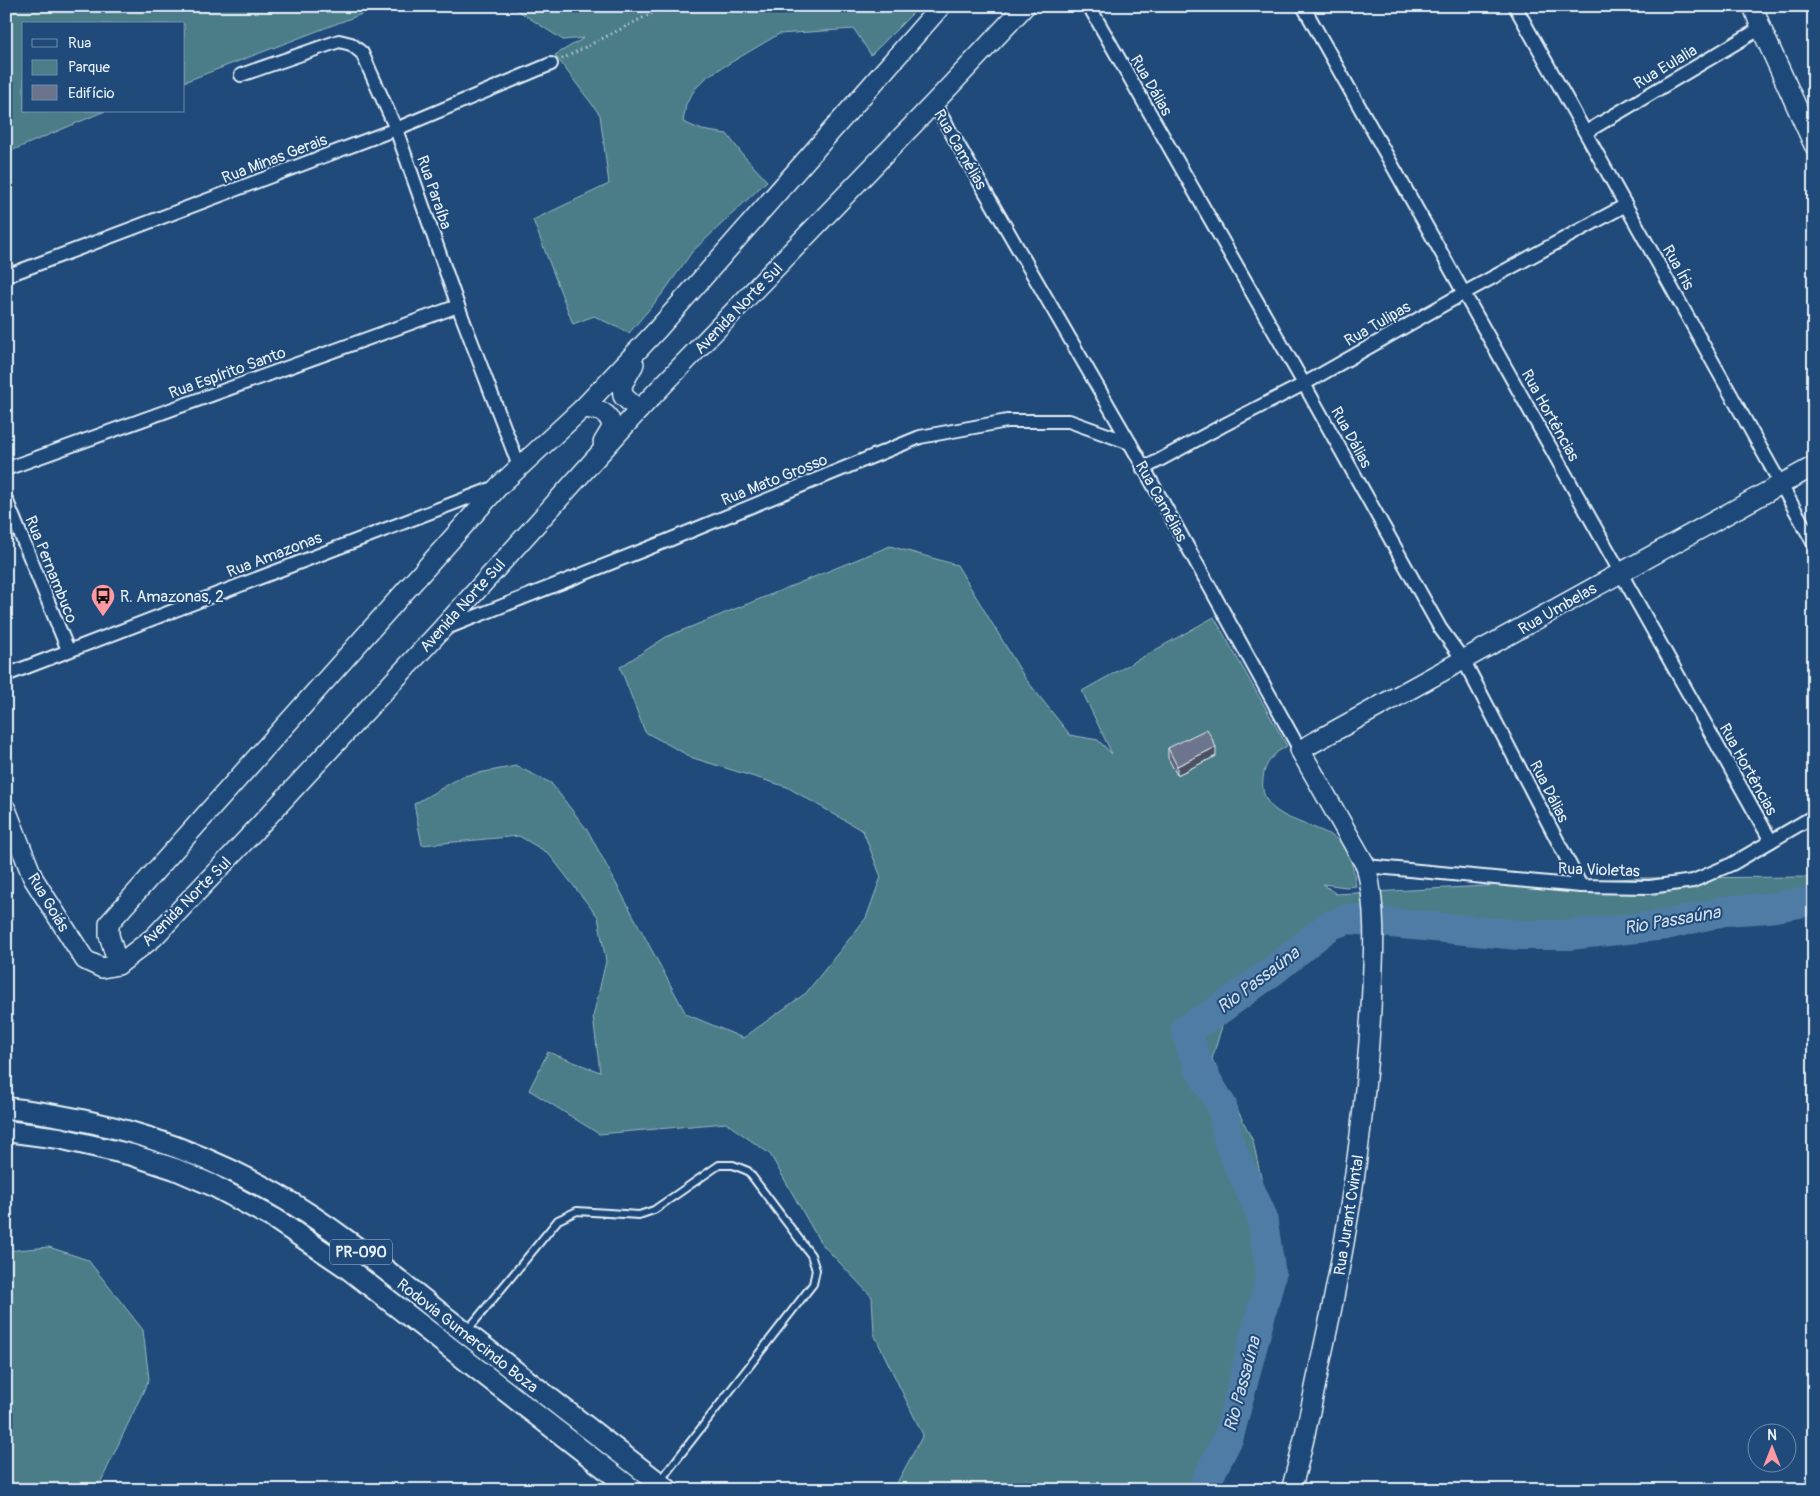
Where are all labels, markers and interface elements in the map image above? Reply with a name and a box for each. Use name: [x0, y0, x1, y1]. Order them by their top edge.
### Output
legend: [22, 22, 185, 112]
text: Rua: [68, 34, 91, 53]
street label: Rua Eulalia: [1630, 40, 1701, 93]
street label: Rua Dálias: [1126, 51, 1177, 120]
text: Parque: [68, 58, 111, 77]
text: Edifício: [68, 84, 114, 103]
street label: Rua Camélias: [929, 106, 991, 193]
street label: Rua Minas Gerais: [219, 130, 330, 188]
street label: Rua Paraíba: [412, 153, 456, 232]
street label: Rua Íris: [1658, 241, 1699, 294]
street label: Avenida Norte Sul: [690, 259, 787, 358]
street label: Rua Tulipas: [1341, 297, 1414, 351]
street label: Rua Espírito Santo: [166, 342, 289, 403]
street label: Rua Hortências: [1517, 366, 1584, 465]
street label: Rua Dálias: [1326, 403, 1376, 472]
street label: Rua Mato Grosso: [718, 449, 831, 510]
street label: Rua Camélias: [1131, 457, 1192, 545]
street label: Rua Pernambuco: [20, 513, 82, 626]
street label: Rua Amazonas: [224, 528, 325, 582]
street label: Avenida Norte Sul: [416, 555, 510, 657]
street label: Rua Umbelas: [1515, 578, 1600, 639]
bus stop icon: R. Amazonas, 2: [90, 583, 116, 617]
place label: R. Amazonas, 2: [120, 587, 224, 607]
street label: Rua Hortências: [1715, 720, 1782, 819]
street label: Rua Dálias: [1525, 757, 1573, 826]
street label: Avenida Norte Sul: [138, 853, 236, 951]
street label: Rua Violetas: [1558, 859, 1640, 881]
street label: Rua Goiás: [23, 870, 73, 935]
water label: Rio Passaúna: [1622, 900, 1724, 940]
water label: Rio Passaúna: [1213, 941, 1305, 1019]
street label: Rua Jurant Cvintal: [1330, 1153, 1368, 1277]
road number: PR-090: [330, 1240, 392, 1264]
street label: Rodovia Gumercindo Boza: [393, 1274, 542, 1397]
water label: Rio Passaúna: [1219, 1333, 1267, 1434]
north arrow: [1748, 1424, 1798, 1474]
text: N: [1767, 1427, 1777, 1444]

